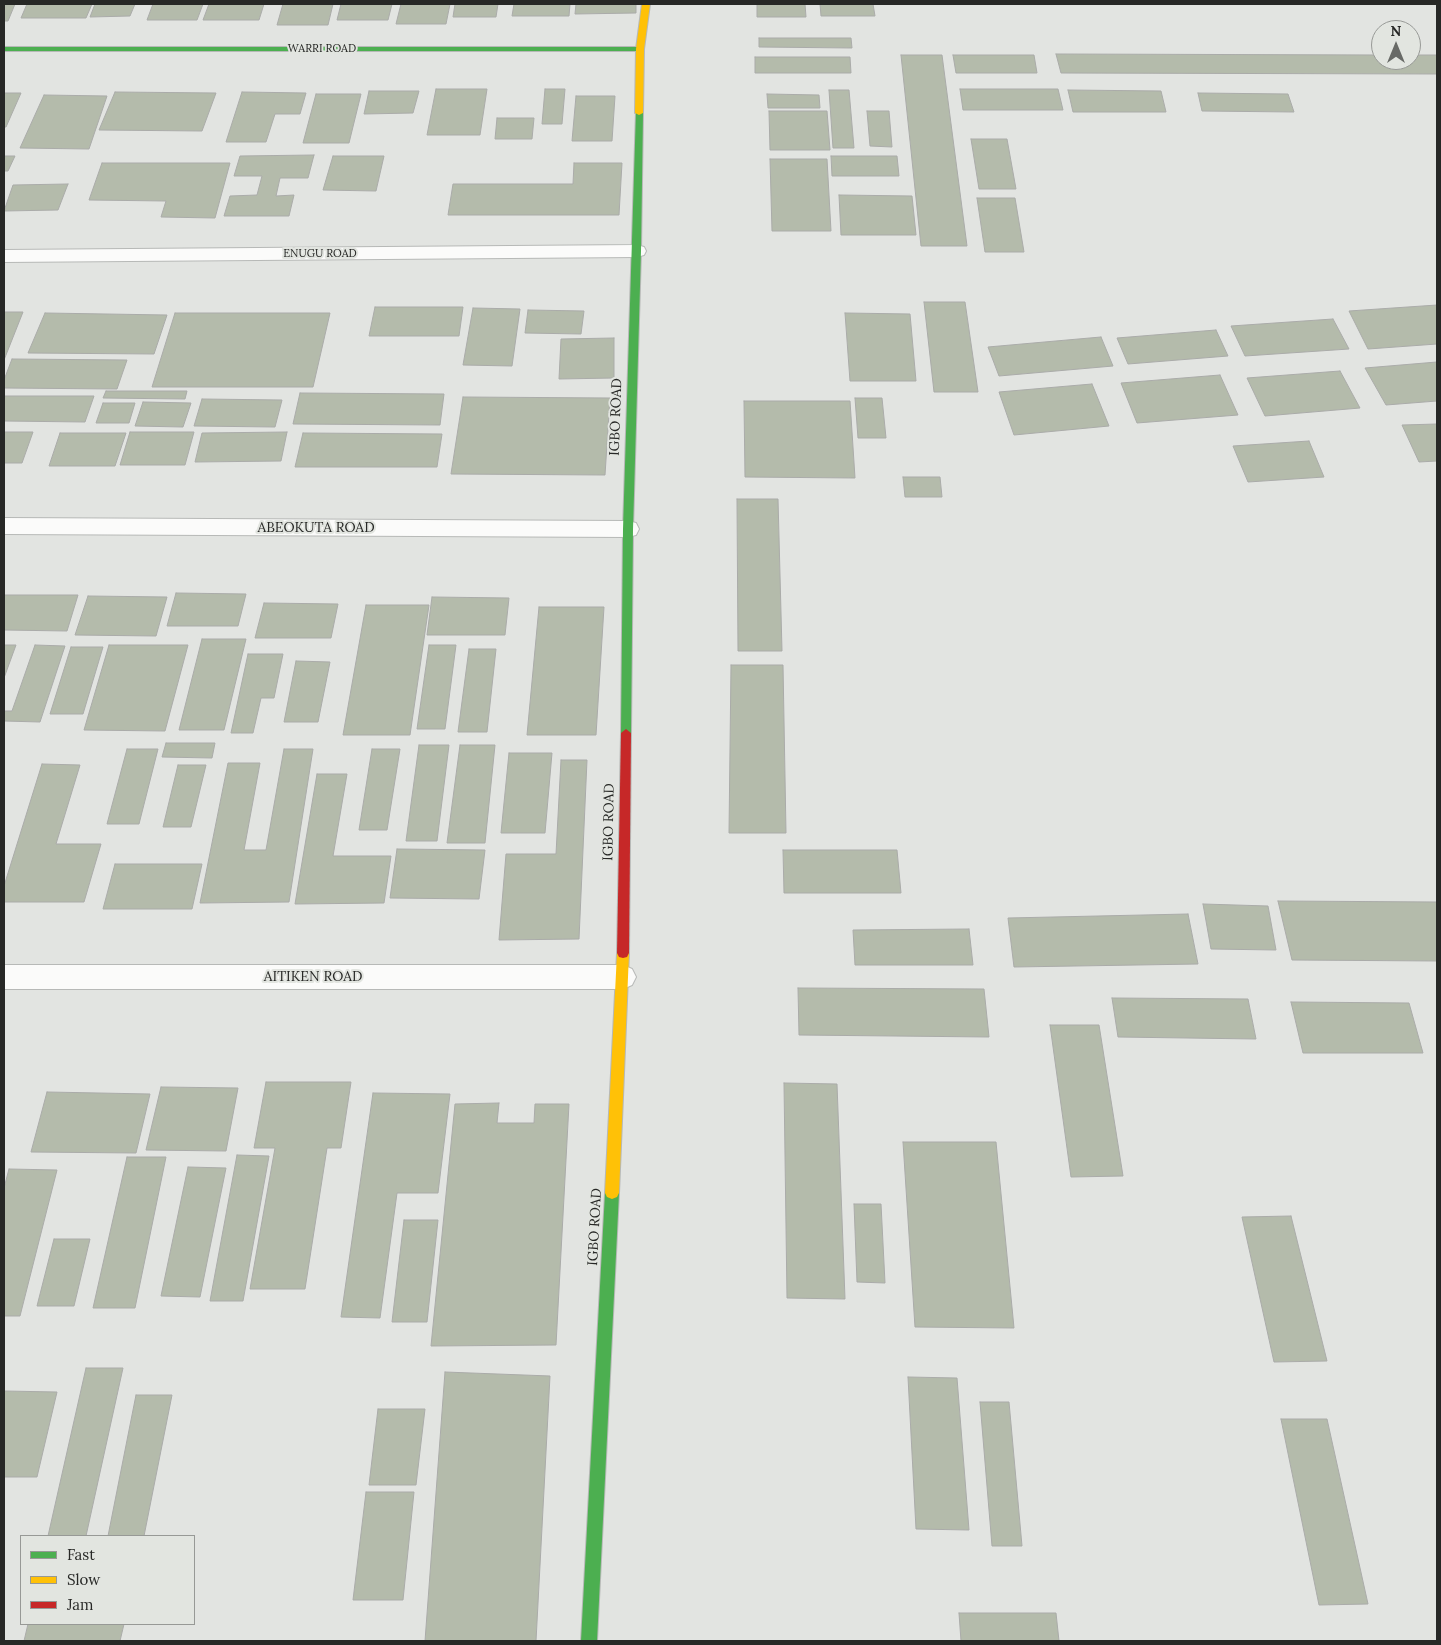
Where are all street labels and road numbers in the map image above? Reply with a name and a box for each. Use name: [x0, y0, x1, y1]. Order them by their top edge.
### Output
street label: WARRI ROAD: [288, 42, 356, 56]
street label: ENUGU ROAD: [283, 247, 357, 261]
street label: IGBO ROAD: [606, 378, 626, 456]
street label: ABEOKUTA ROAD: [257, 520, 375, 536]
street label: IGBO ROAD: [600, 783, 618, 861]
street label: AITIKEN ROAD: [264, 969, 362, 985]
street label: IGBO ROAD: [585, 1188, 605, 1266]

